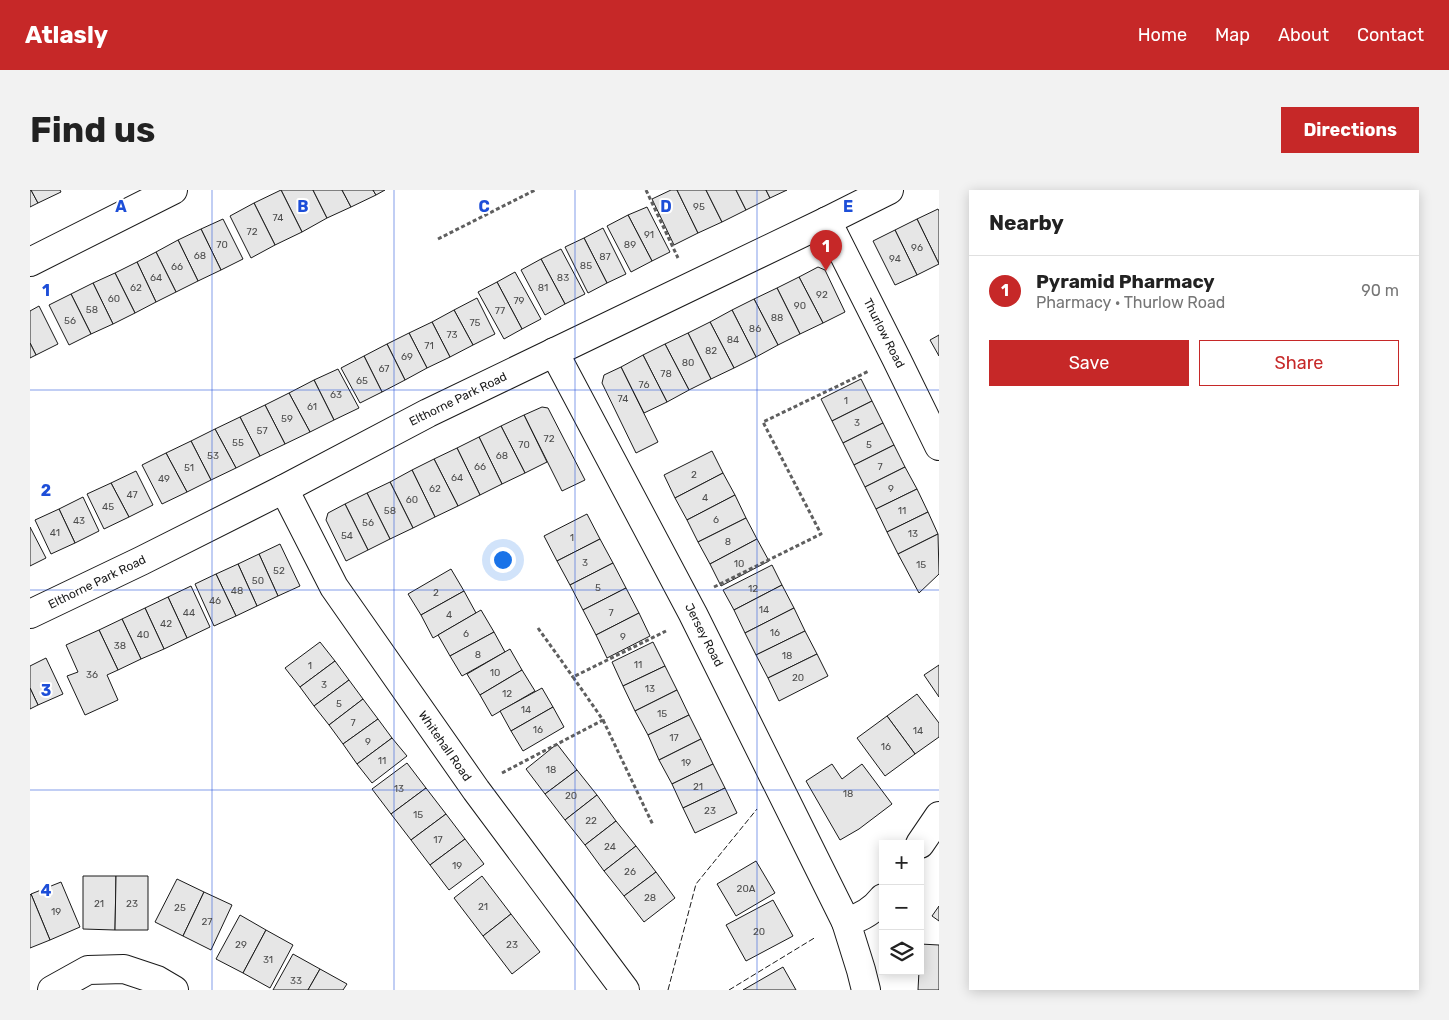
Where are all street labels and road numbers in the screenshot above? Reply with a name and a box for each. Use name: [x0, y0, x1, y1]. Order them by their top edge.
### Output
street label: Thurlow Road: [860, 296, 908, 370]
street label: Elthorne Park Road: [407, 369, 509, 429]
street label: Elthorne Park Road: [46, 552, 148, 612]
street label: Jersey Road: [682, 601, 726, 669]
street label: Whitehall Road: [416, 708, 474, 784]

